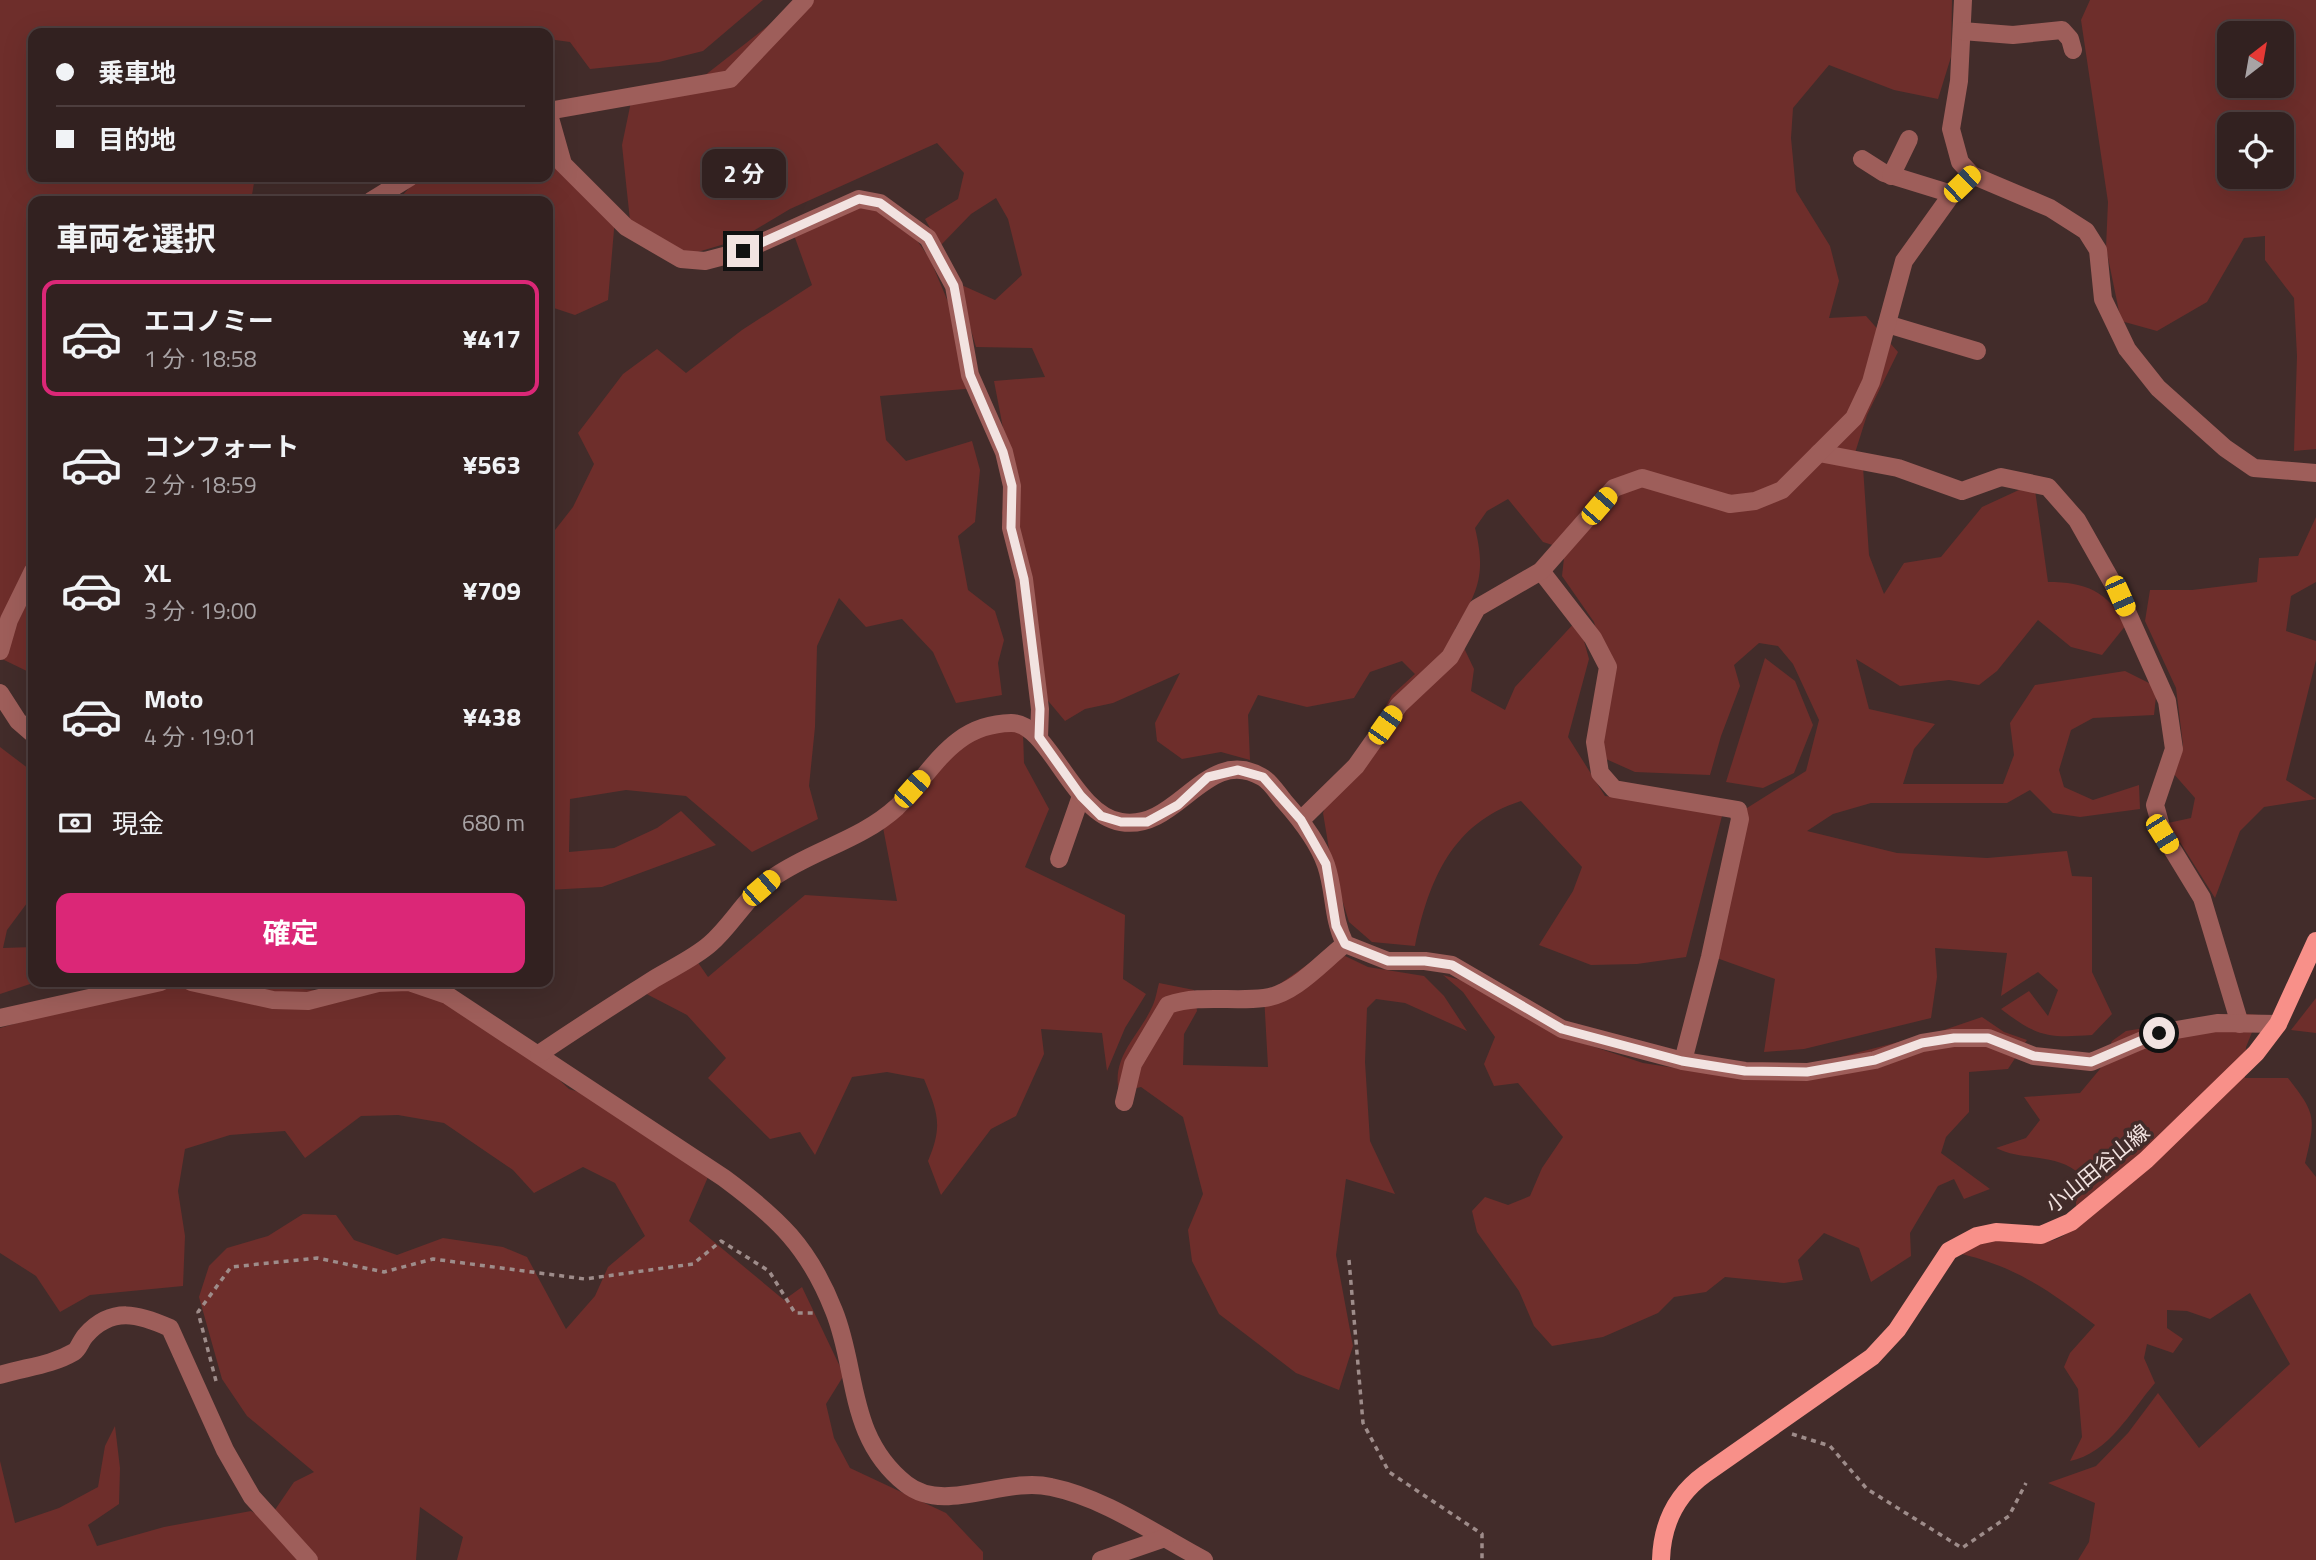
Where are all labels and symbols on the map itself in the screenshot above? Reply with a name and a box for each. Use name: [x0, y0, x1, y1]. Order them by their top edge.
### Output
north arrow: [2217, 21, 2294, 98]
callout: 2 分: [701, 149, 785, 198]
car: [1940, 162, 1985, 206]
route end: [727, 235, 759, 267]
car: [1578, 483, 1621, 529]
car: [2102, 573, 2139, 619]
car: [1365, 702, 1406, 748]
car: [891, 766, 934, 812]
car: [2142, 811, 2183, 857]
car: [739, 866, 784, 910]
route start: [2143, 1017, 2175, 1049]
street label: 小山田谷山線: [2038, 1116, 2156, 1220]

